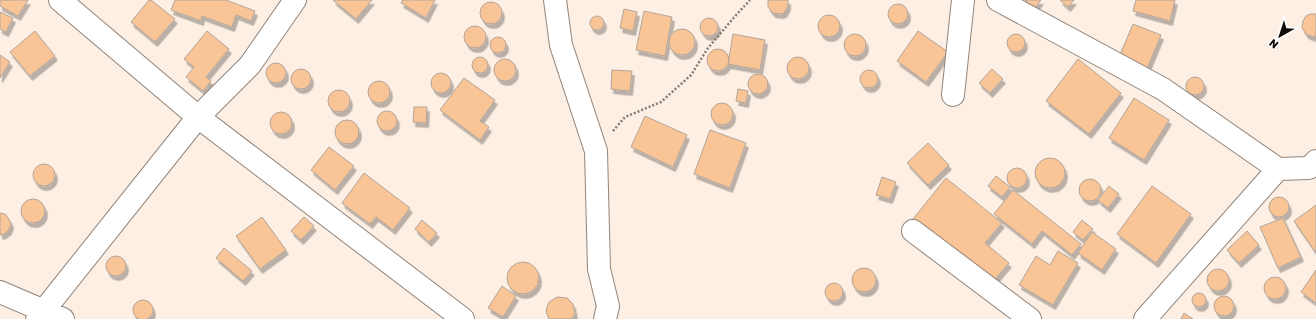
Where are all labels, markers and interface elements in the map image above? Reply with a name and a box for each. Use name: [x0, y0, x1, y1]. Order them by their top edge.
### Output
north arrow: [1260, 16, 1300, 56]
text: N: [1267, 36, 1281, 51]

